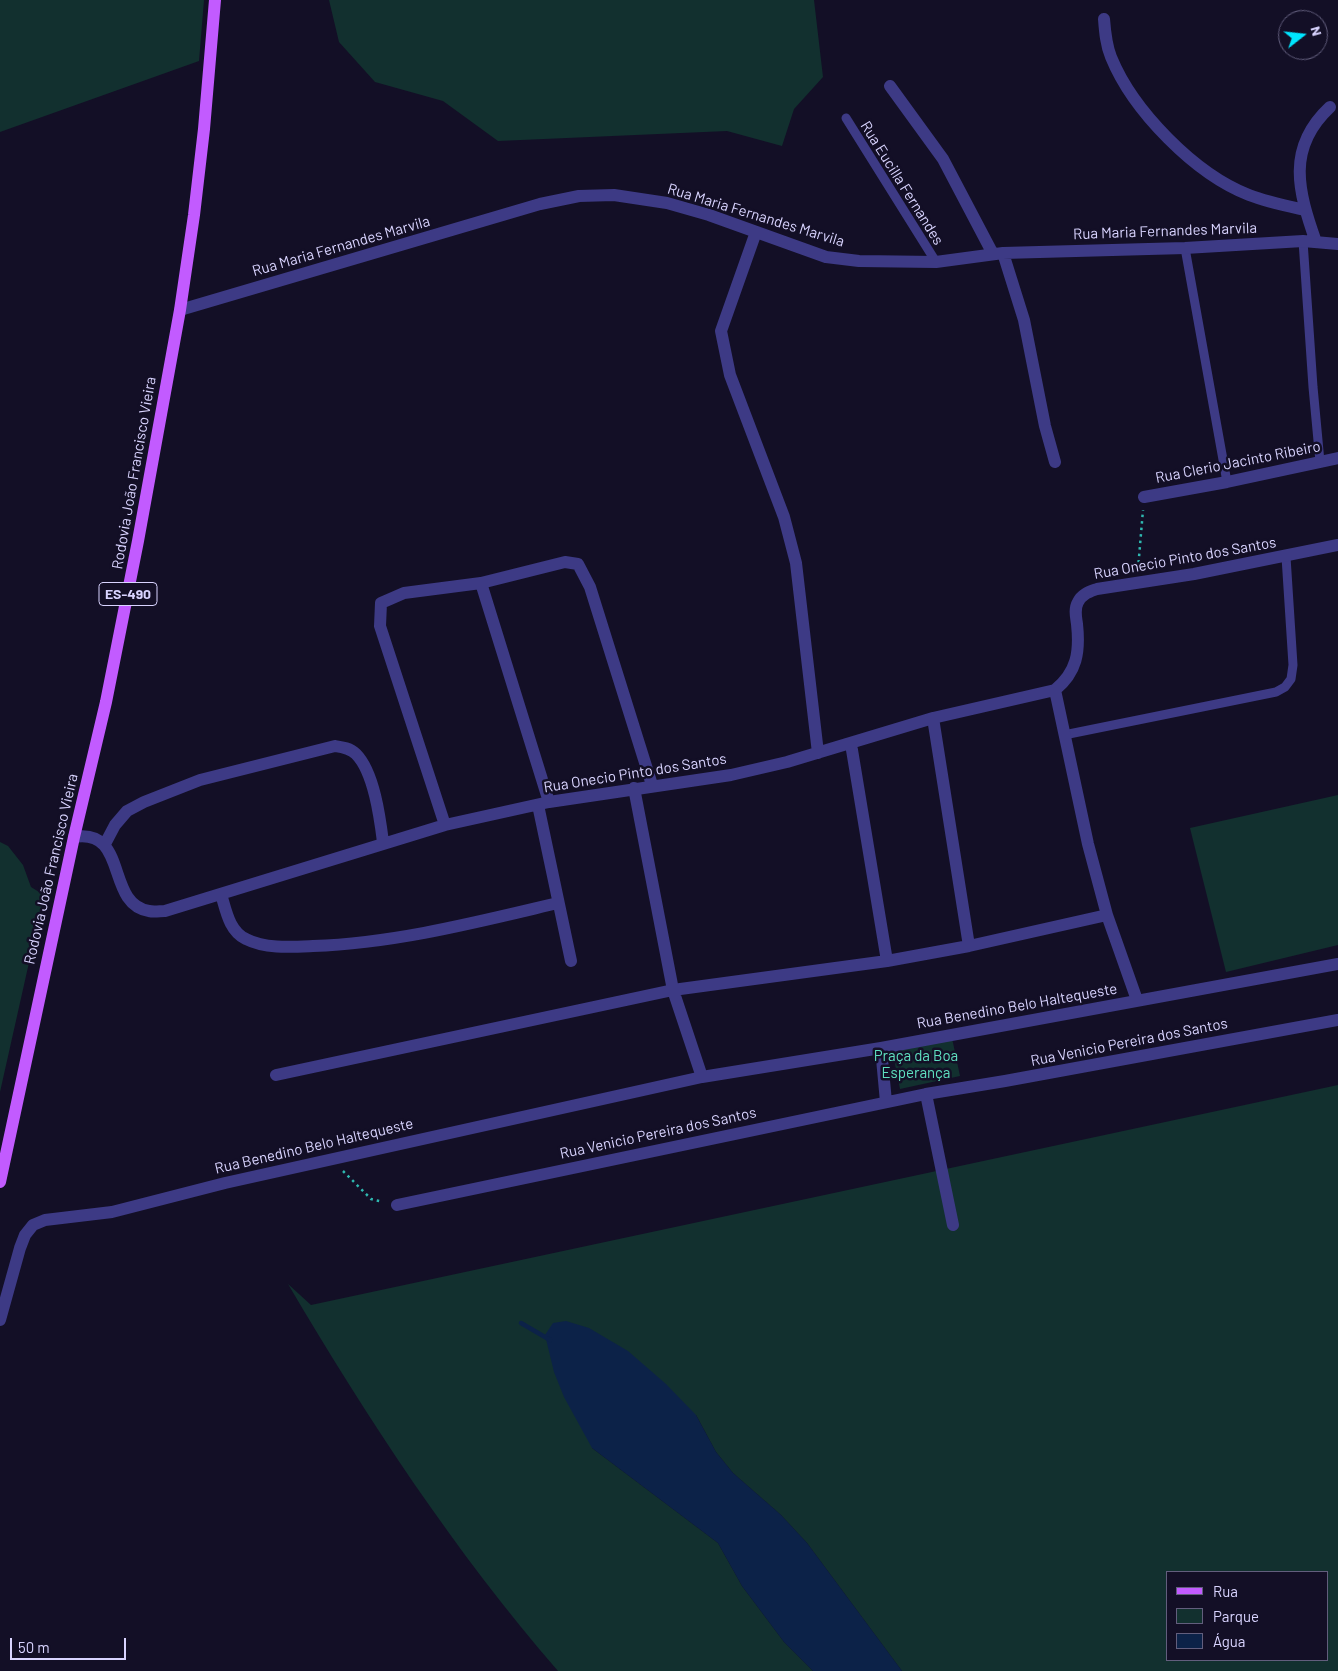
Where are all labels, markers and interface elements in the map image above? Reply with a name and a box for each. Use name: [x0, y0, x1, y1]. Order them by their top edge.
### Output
north arrow: [1278, 10, 1328, 60]
text: N: [1307, 24, 1326, 38]
street label: Rua Eucilla Fernandes: [857, 118, 947, 248]
street label: Rua Maria Fernandes Marvila: [665, 180, 847, 250]
street label: Rua Maria Fernandes Marvila: [250, 212, 432, 280]
street label: Rua Maria Fernandes Marvila: [1073, 219, 1257, 243]
street label: Rodovia João Francisco Vieira: [108, 375, 160, 571]
street label: Rua Clerio Jacinto Ribeiro: [1154, 437, 1322, 487]
street label: Rua Onecio Pinto dos Santos: [1092, 533, 1278, 583]
road number: ES-490: [99, 582, 157, 606]
street label: Rua Onecio Pinto dos Santos: [542, 750, 728, 796]
street label: Rodovia João Francisco Vieira: [20, 772, 82, 966]
street label: Rua Benedino Belo Haltequeste: [915, 979, 1119, 1033]
street label: Rua Venicio Pereira dos Santos: [1029, 1014, 1229, 1070]
park label: Praça da Boa Esperança: [874, 1047, 958, 1082]
street label: Rua Venicio Pereira dos Santos: [558, 1103, 758, 1163]
street label: Rua Benedino Belo Haltequeste: [213, 1114, 415, 1178]
legend: [1166, 1571, 1328, 1661]
text: Rua: [1213, 1582, 1238, 1600]
text: Parque: [1213, 1607, 1259, 1625]
scale bar: [12, 1628, 129, 1660]
text: Água: [1213, 1632, 1246, 1650]
text: 50 m: [18, 1638, 50, 1656]

